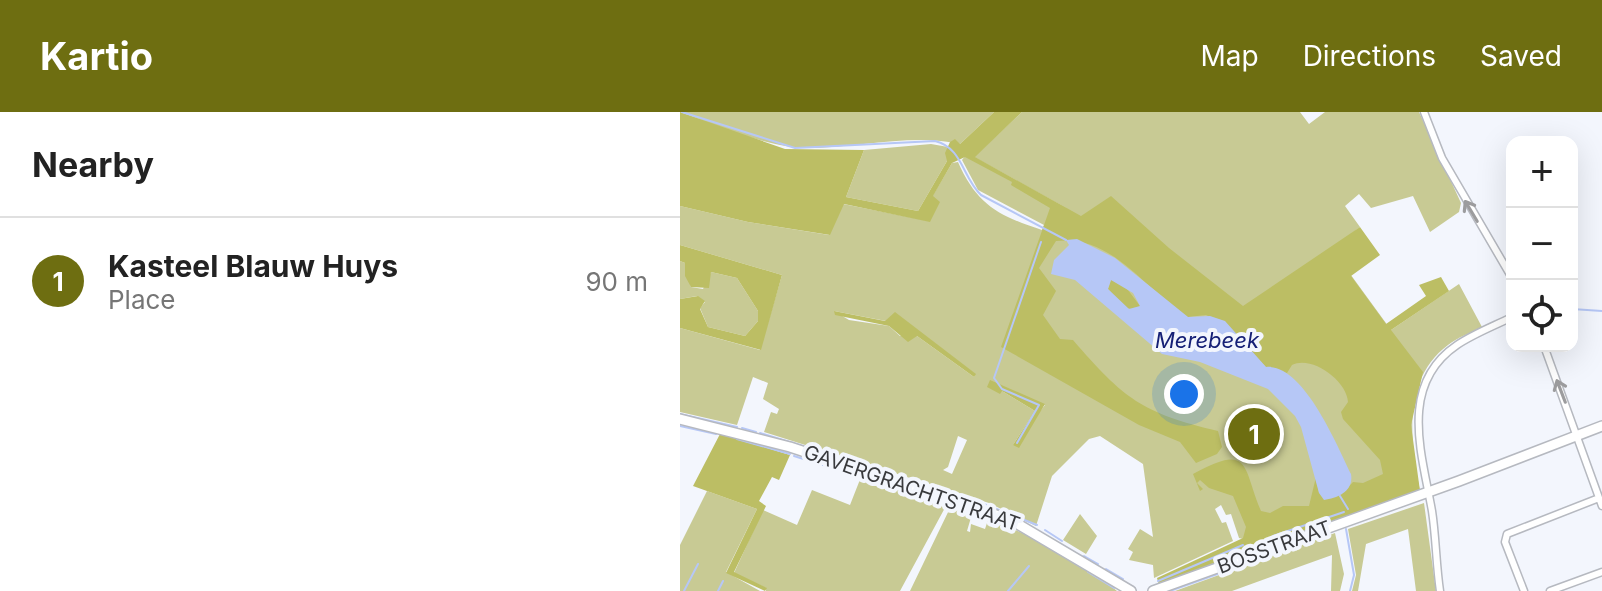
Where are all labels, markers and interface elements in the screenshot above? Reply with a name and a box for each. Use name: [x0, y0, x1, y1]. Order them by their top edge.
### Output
text: Kartio: [40, 33, 153, 79]
text: Map: [1200, 39, 1259, 73]
text: Directions: [1303, 39, 1436, 73]
text: Saved: [1480, 39, 1562, 73]
map controls: [1506, 136, 1578, 352]
button: +: [1506, 136, 1578, 208]
text: Nearby: [32, 144, 154, 185]
one-way arrow: [1463, 200, 1479, 223]
button: −: [1506, 208, 1578, 280]
text: Kasteel Blauw Huys: [108, 248, 398, 284]
text: 1: [52, 266, 64, 297]
text: 90 m: [585, 266, 648, 297]
button: locate: [1506, 280, 1578, 352]
text: Place: [108, 284, 176, 315]
water label: Merebeek: [1155, 327, 1260, 353]
your location: [1164, 374, 1204, 414]
one-way arrow: [1553, 379, 1567, 404]
pin: 1: [1228, 404, 1280, 464]
street label: GAVERGRACHTSTRAAT: [801, 440, 1023, 536]
street label: BOSSTRAAT: [1214, 515, 1334, 579]

